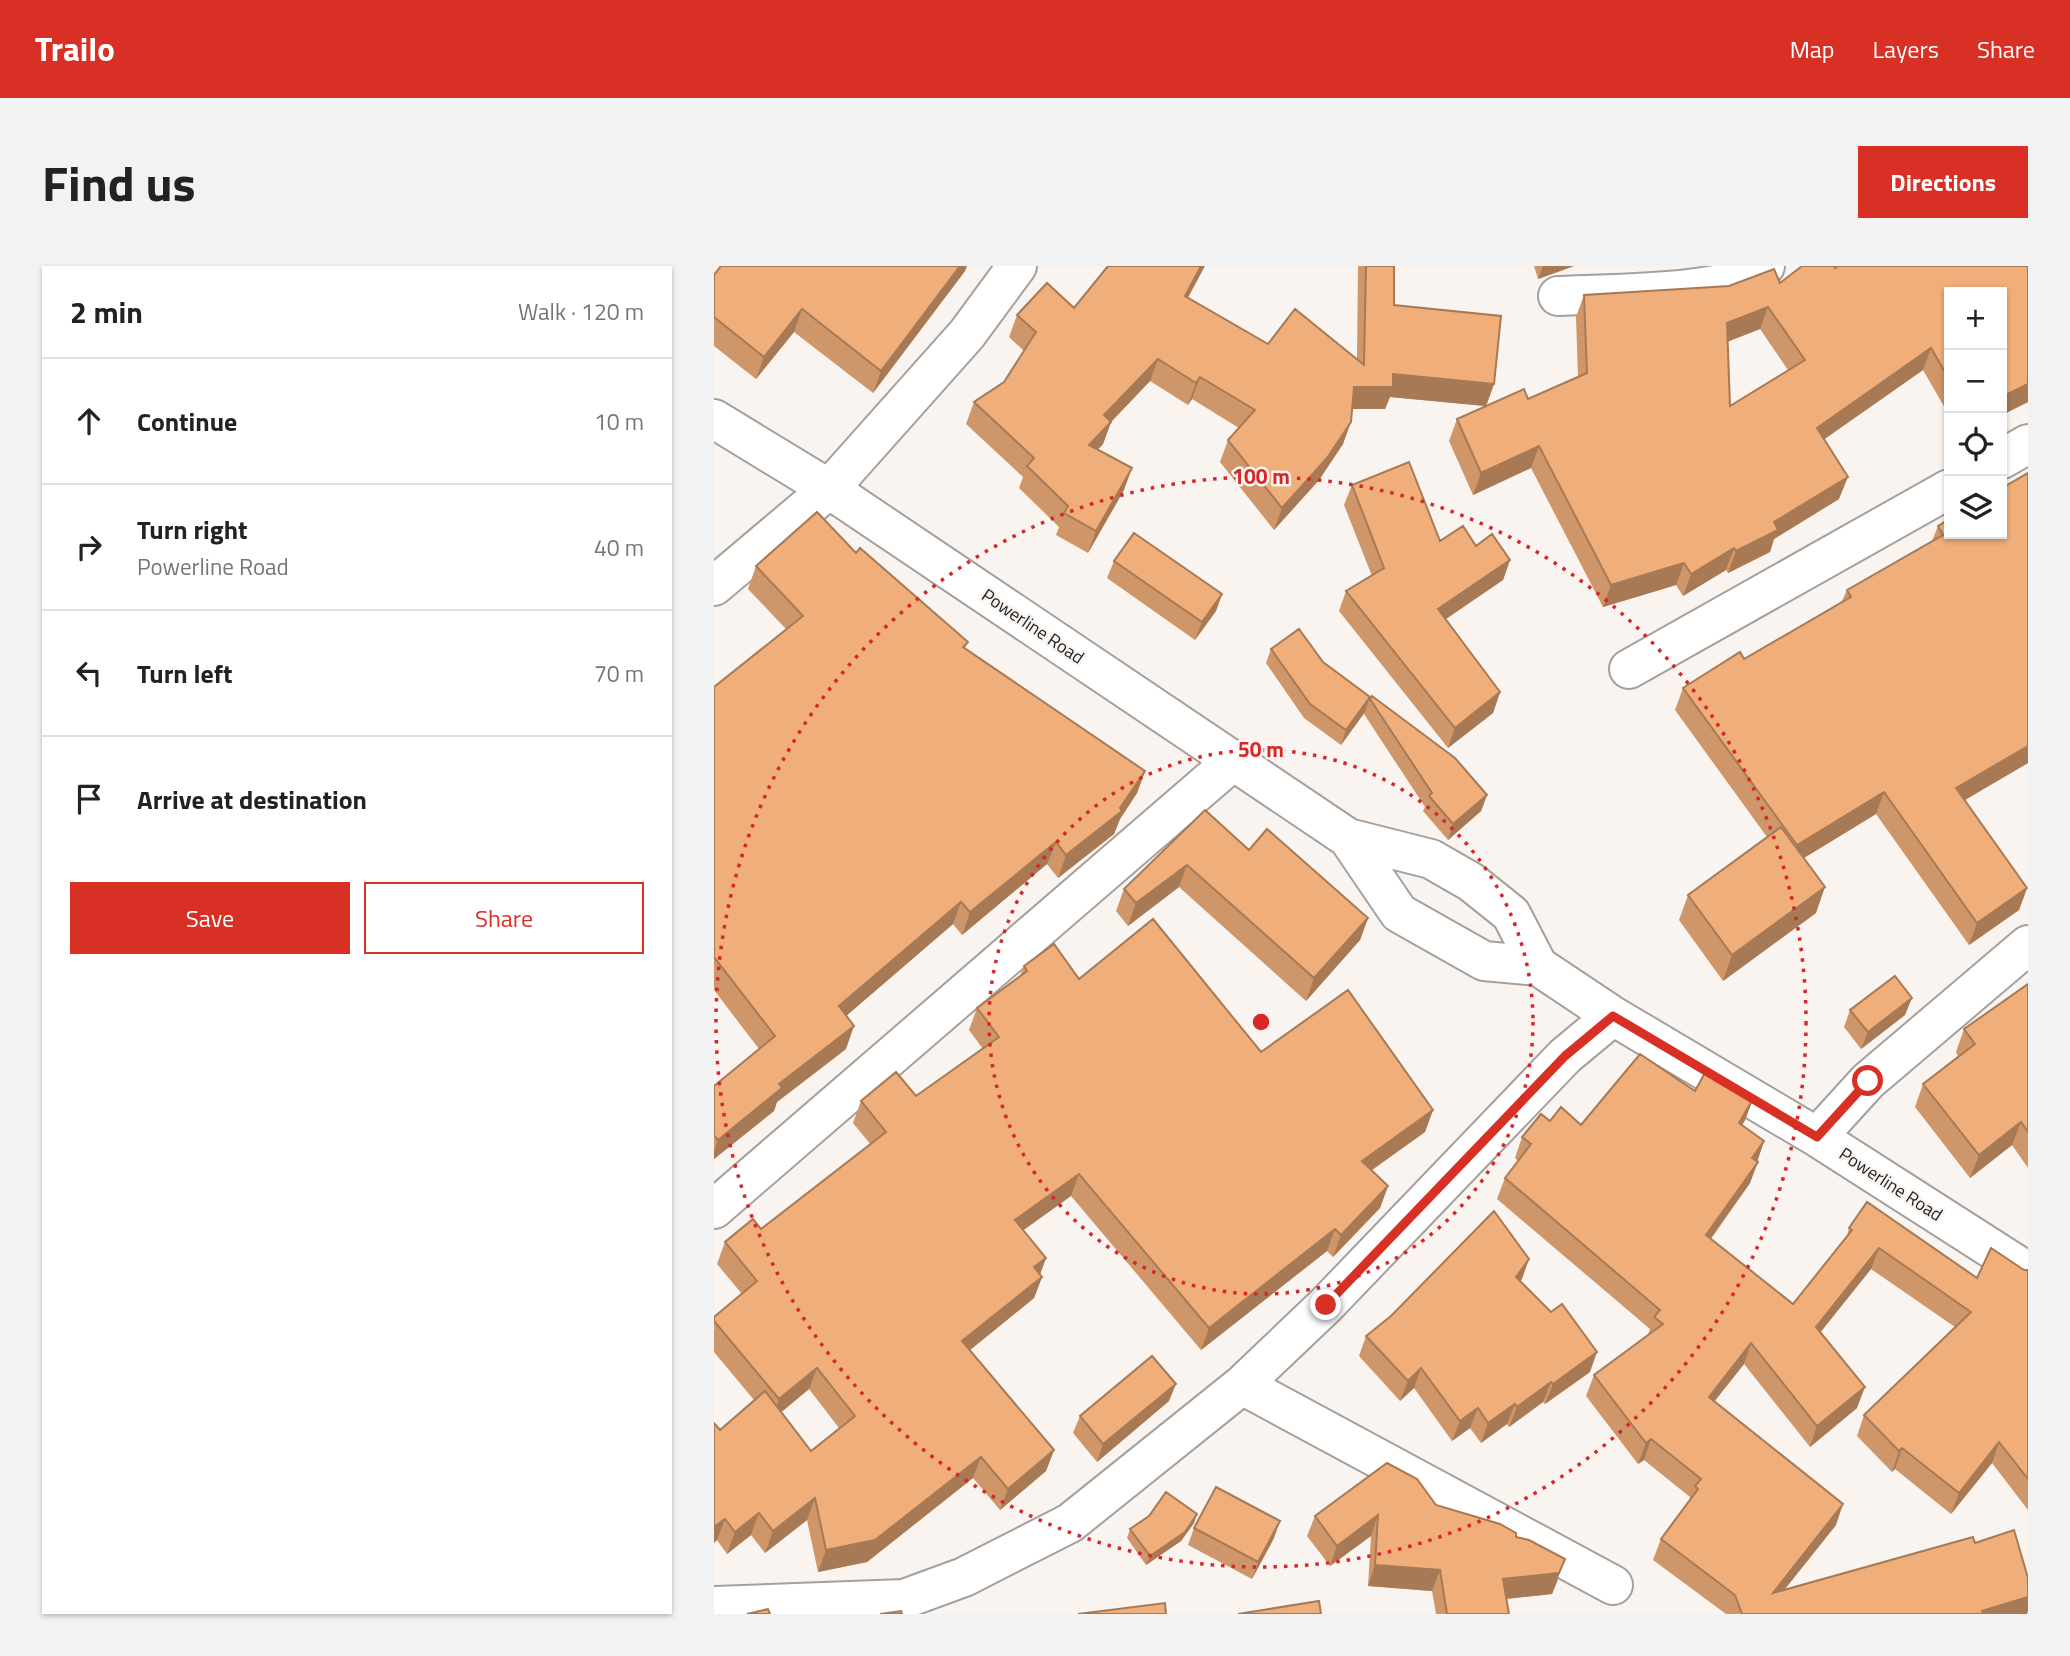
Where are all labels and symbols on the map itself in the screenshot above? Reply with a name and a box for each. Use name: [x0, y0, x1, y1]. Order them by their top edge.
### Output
text: 100 m: [1232, 460, 1290, 492]
street label: Powerline Road: [976, 582, 1090, 670]
text: 50 m: [1238, 733, 1284, 765]
centre of rings: [1249, 1010, 1273, 1034]
route start: [1852, 1065, 1883, 1096]
street label: Powerline Road: [1834, 1140, 1948, 1228]
route end: [1310, 1289, 1341, 1320]

